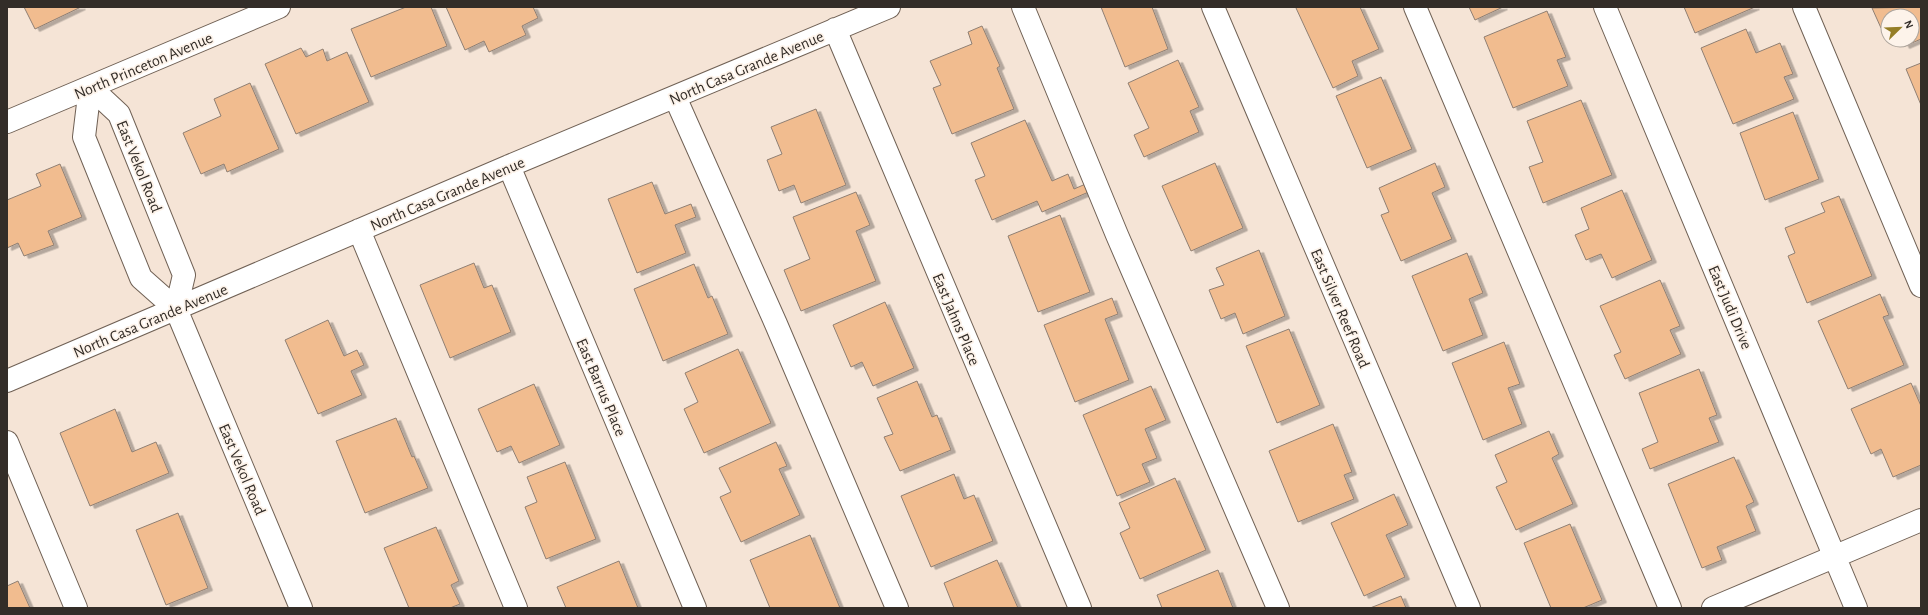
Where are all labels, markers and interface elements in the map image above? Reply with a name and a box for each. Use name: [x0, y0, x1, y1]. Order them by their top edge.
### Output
north arrow: [1880, 8, 1920, 48]
text: N: [1902, 19, 1915, 30]
street label: North Casa Grande Avenue: [667, 28, 826, 108]
street label: North Princeton Avenue: [72, 30, 215, 102]
street label: East Vekol Road: [113, 118, 165, 215]
street label: North Casa Grande Avenue: [368, 154, 527, 234]
street label: East Silver Reef Road: [1308, 246, 1372, 370]
street label: East Judi Drive: [1705, 263, 1755, 352]
street label: East Jahns Place: [929, 271, 983, 368]
street label: North Casa Grande Avenue: [71, 281, 230, 361]
street label: East Barrus Place: [573, 336, 629, 439]
street label: East Vekol Road: [216, 421, 268, 517]

